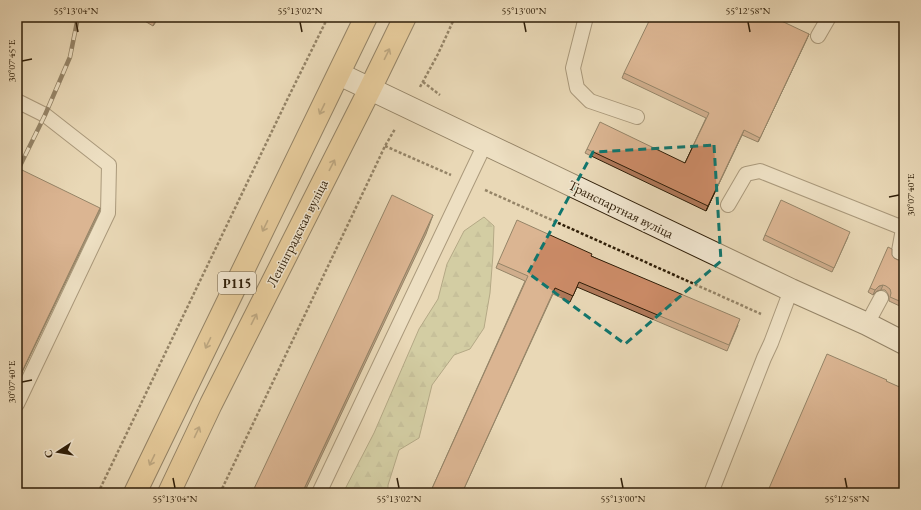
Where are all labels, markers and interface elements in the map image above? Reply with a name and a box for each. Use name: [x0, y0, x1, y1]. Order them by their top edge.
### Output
text: 55°13'04"N: [54, 4, 99, 17]
text: 55°13'02"N: [278, 4, 323, 17]
text: 55°13'00"N: [502, 4, 547, 17]
text: 55°12'58"N: [726, 4, 771, 17]
text: 30°07'45"E: [5, 39, 18, 82]
one-way arrow: [384, 48, 391, 60]
one-way arrow: [318, 103, 325, 115]
one-way arrow: [329, 160, 336, 172]
text: 30°07'40"E: [904, 173, 917, 216]
street label: Ленінградская вуліца: [262, 176, 332, 290]
street label: Транспартная вуліца: [565, 176, 677, 243]
one-way arrow: [261, 219, 268, 231]
road number: Р115: [218, 272, 256, 294]
one-way arrow: [251, 313, 258, 325]
one-way arrow: [204, 336, 211, 348]
text: 30°07'40"E: [5, 360, 18, 403]
one-way arrow: [194, 427, 201, 439]
north arrow: [38, 432, 78, 472]
text: С: [41, 449, 56, 459]
one-way arrow: [147, 453, 155, 465]
text: 55°13'04"N: [153, 492, 198, 505]
text: 55°13'02"N: [377, 492, 422, 505]
text: 55°13'00"N: [601, 492, 646, 505]
text: 55°12'58"N: [825, 492, 870, 505]

